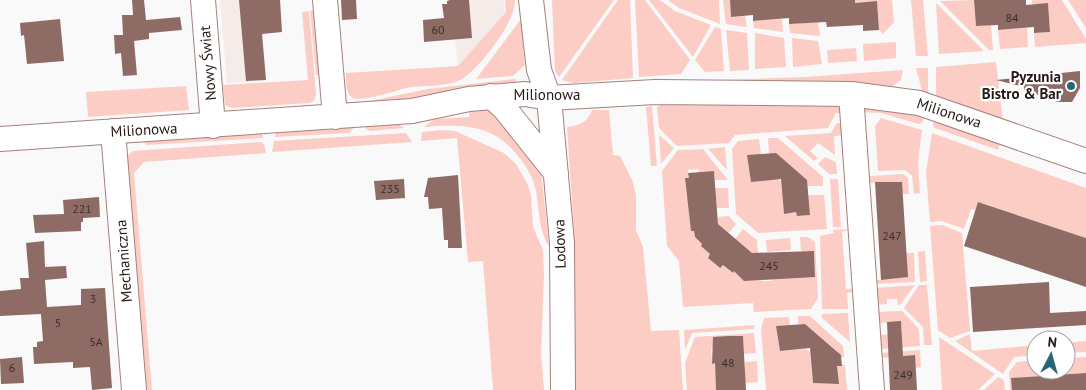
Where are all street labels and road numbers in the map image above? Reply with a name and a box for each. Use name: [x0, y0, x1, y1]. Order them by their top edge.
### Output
street label: Nowy Świat: [195, 25, 220, 101]
street label: Milionowa: [514, 85, 580, 104]
street label: Milionowa: [914, 93, 984, 132]
street label: Milionowa: [110, 118, 178, 141]
street label: Mechaniczna: [111, 219, 136, 303]
street label: Lodowa: [549, 219, 570, 269]

